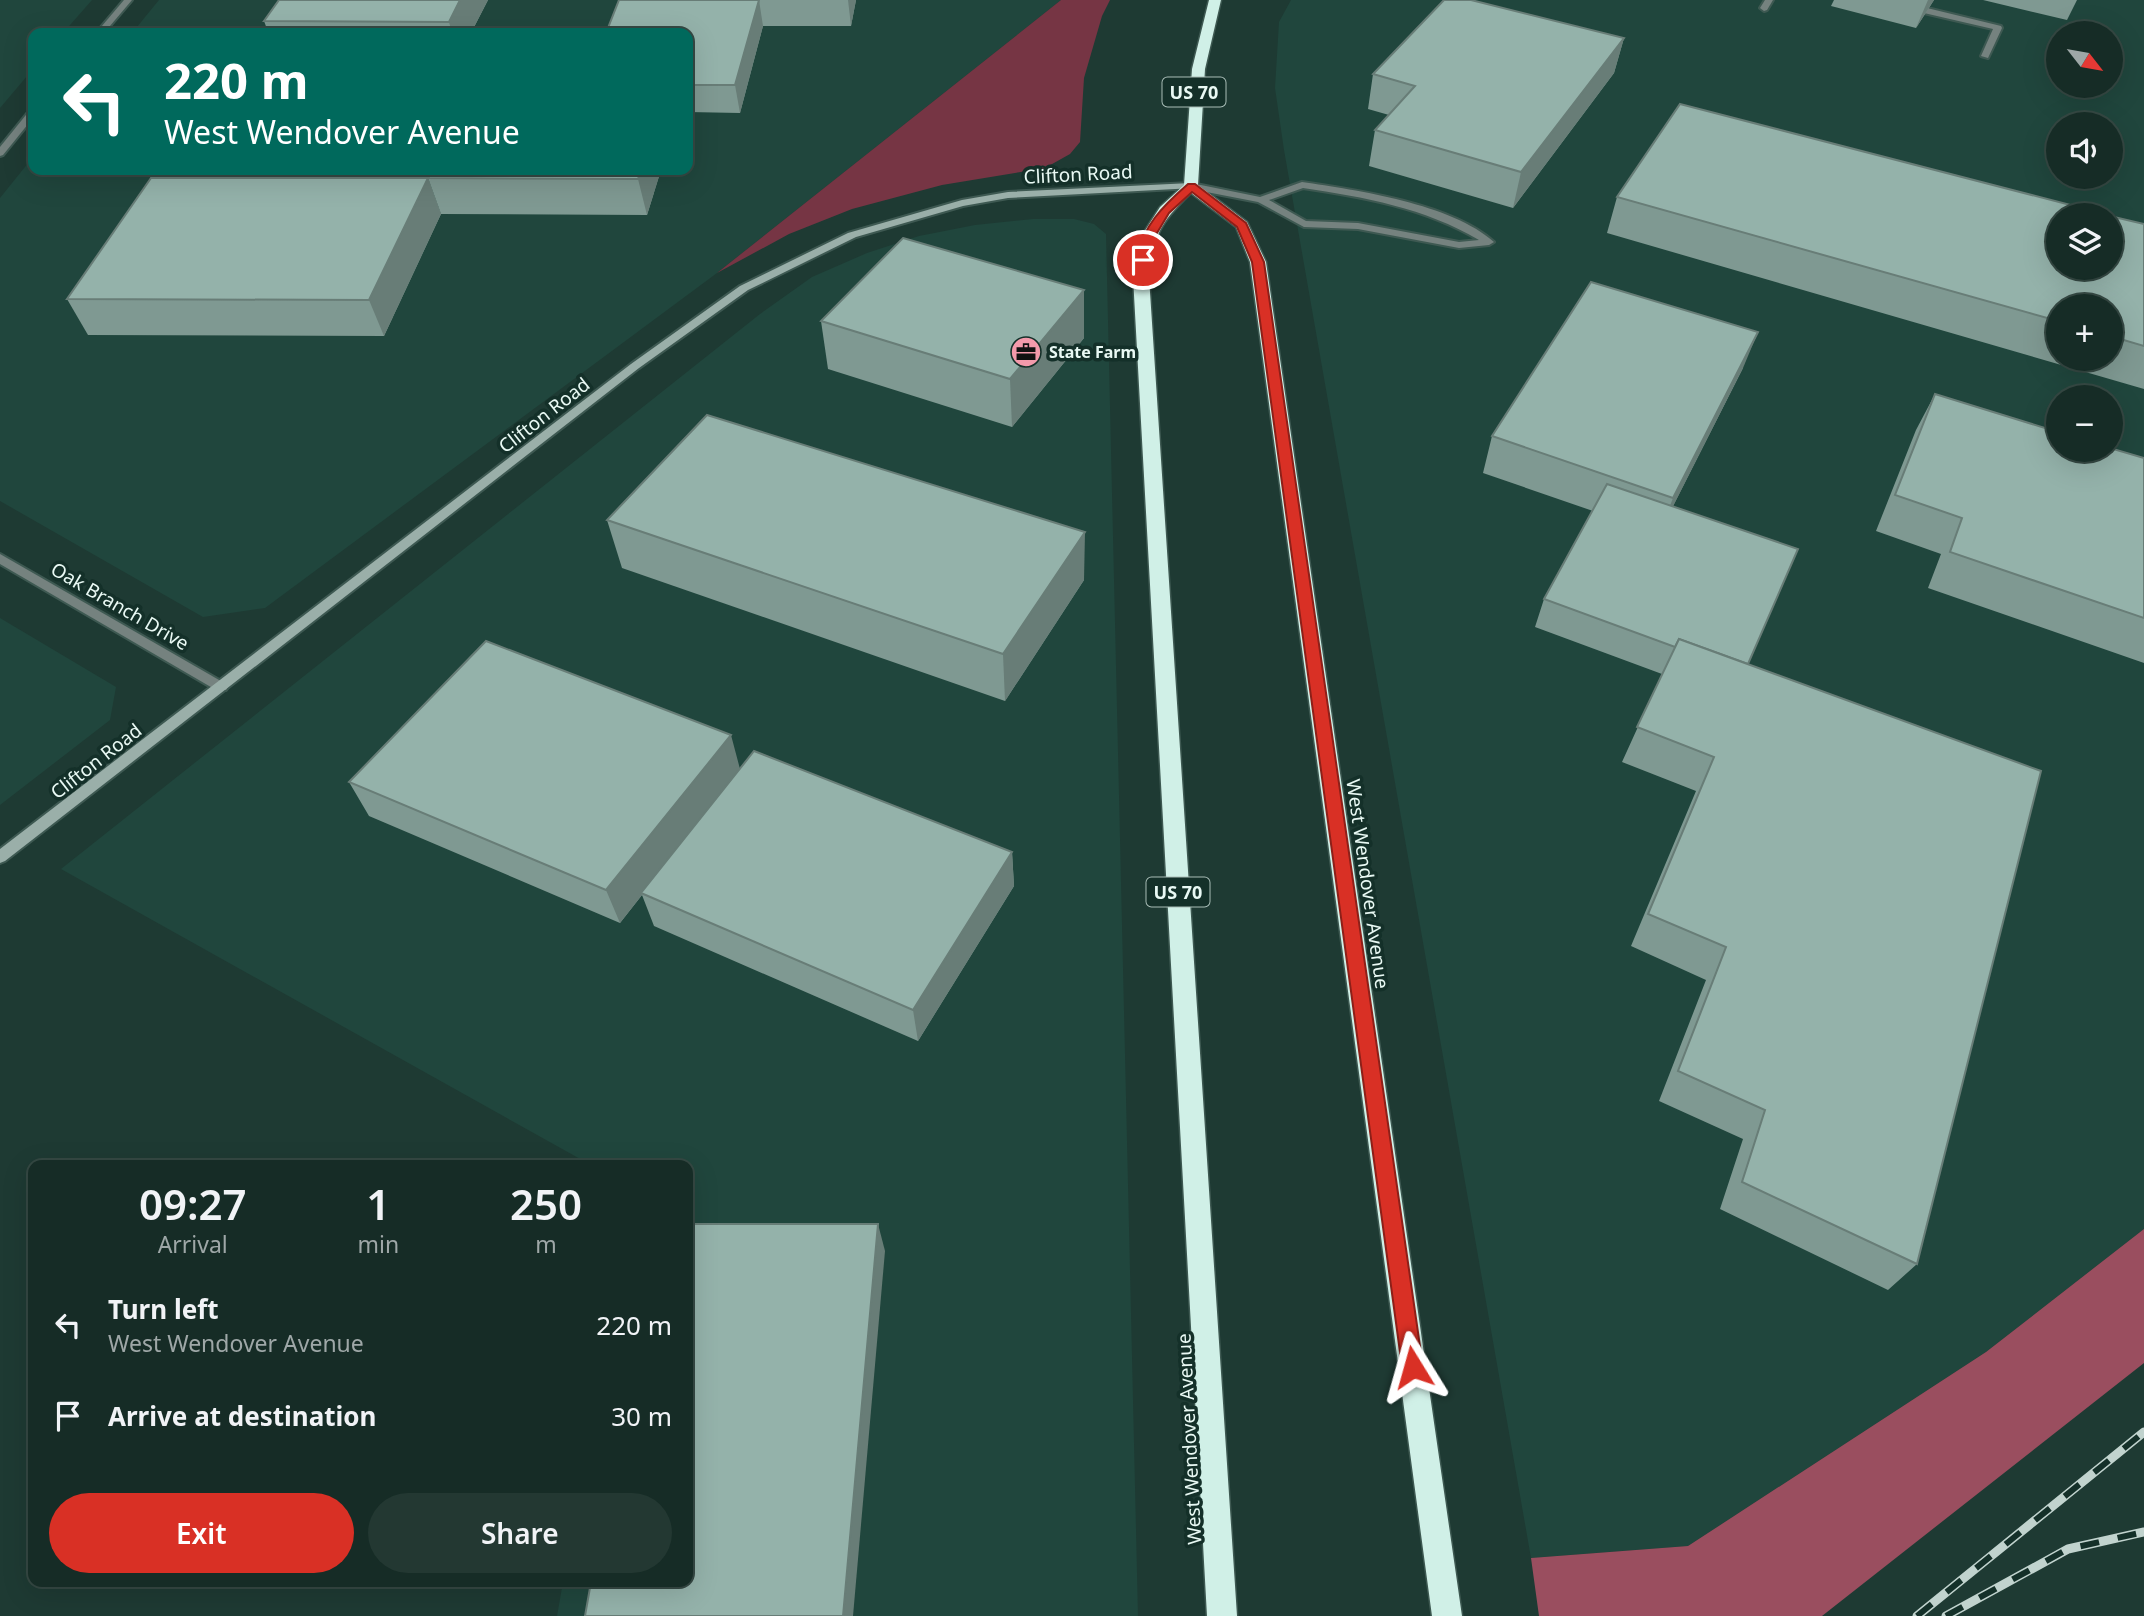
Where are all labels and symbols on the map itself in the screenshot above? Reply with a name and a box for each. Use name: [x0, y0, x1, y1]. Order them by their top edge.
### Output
north arrow: [2046, 21, 2123, 98]
road number: US 70: [1162, 78, 1226, 106]
street label: Clifton Road: [1023, 158, 1133, 190]
pin: [1113, 230, 1173, 290]
office icon: State Farm: [1009, 335, 1043, 369]
place label: State Farm: [1049, 341, 1136, 363]
street label: Clifton Road: [493, 371, 595, 459]
street label: Oak Branch Drive: [46, 556, 194, 656]
street label: Clifton Road: [45, 717, 147, 805]
street label: West Wendover Avenue: [1340, 778, 1396, 990]
road number: US 70: [1146, 878, 1210, 906]
position arrow: [1376, 1330, 1450, 1404]
street label: West Wendover Avenue: [1170, 1333, 1208, 1545]

